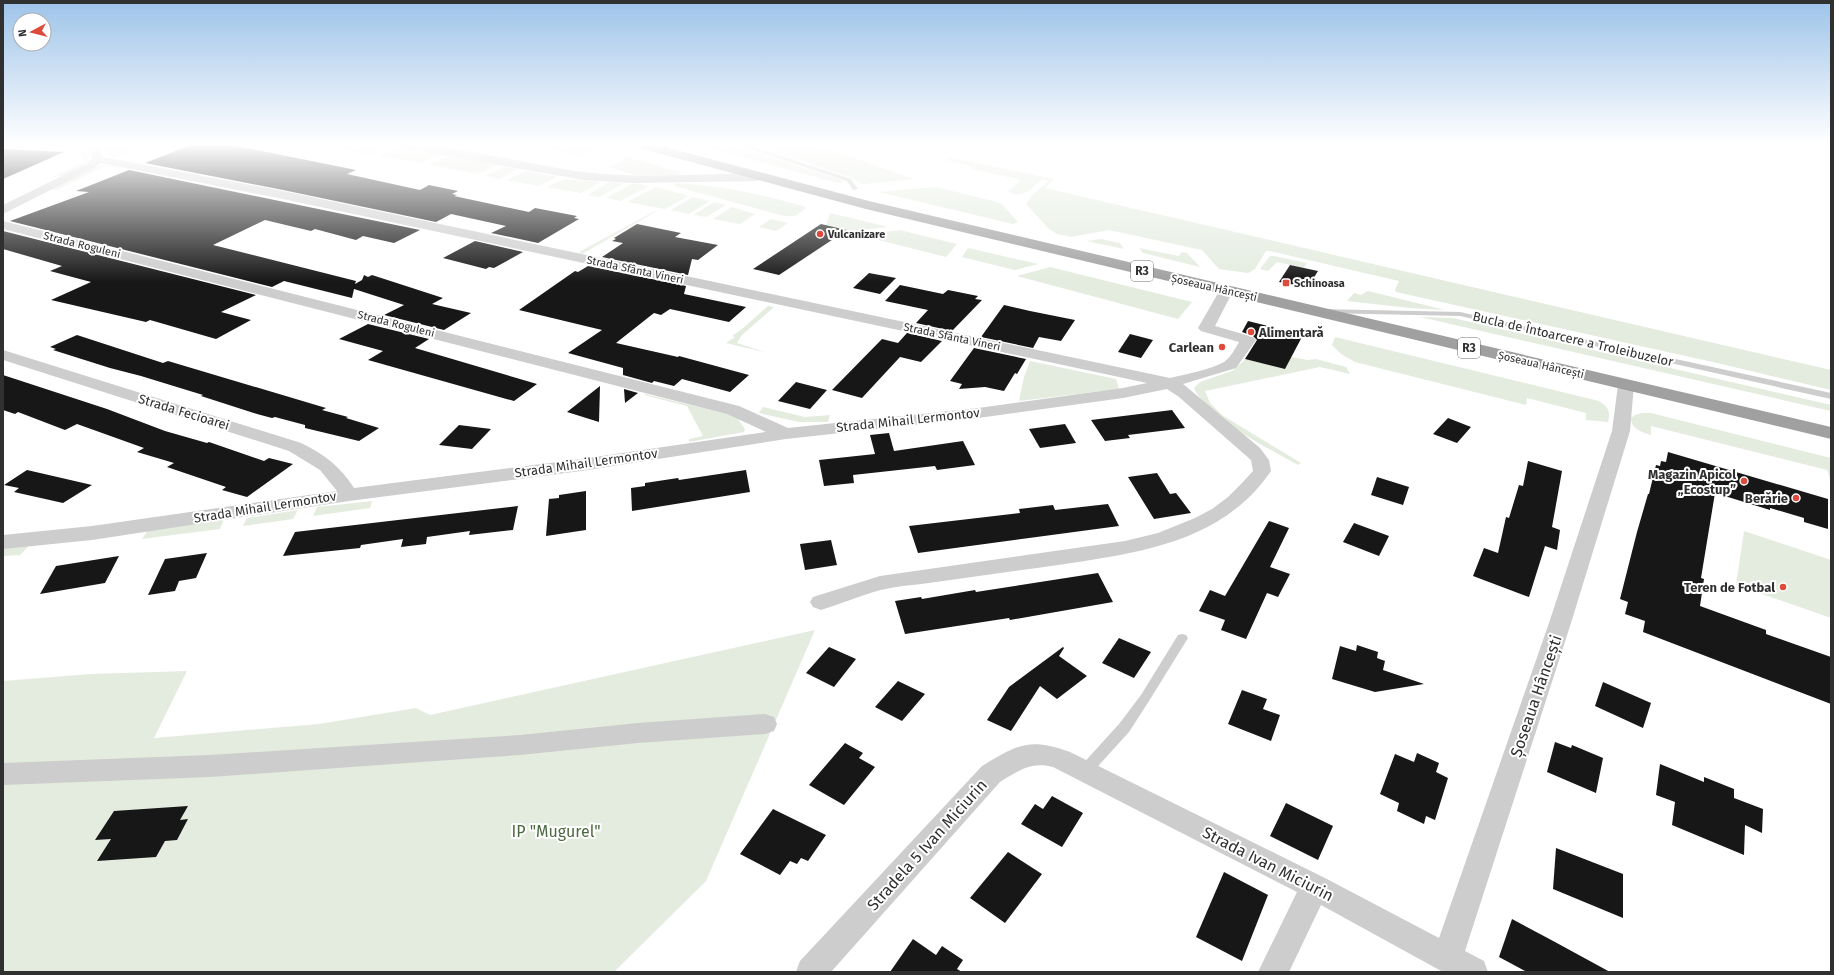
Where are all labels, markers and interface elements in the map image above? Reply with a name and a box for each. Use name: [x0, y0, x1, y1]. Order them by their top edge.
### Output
north arrow: [12, 12, 52, 52]
text: N: [16, 29, 29, 38]
place label: Vulcanizare: [827, 228, 885, 241]
street label: Strada Roguleni: [42, 229, 122, 261]
marker: Vulcanizare: [815, 229, 825, 239]
street label: Strada Sfânta Vineri: [585, 253, 685, 287]
road number: R3: [1131, 261, 1153, 281]
street label: Șoseaua Hâncești: [1170, 272, 1258, 304]
place label: Schinoasa: [1294, 277, 1345, 290]
marker: Schinoasa: [1281, 278, 1291, 288]
street label: Strada Roguleni: [356, 308, 436, 340]
street label: Bucla de Întoarcere a Troleibuzelor: [1471, 309, 1675, 369]
street label: Strada Sfânta Vineri: [902, 320, 1002, 354]
place label: Alimentară: [1258, 325, 1324, 340]
marker: Alimentară: [1246, 327, 1256, 337]
road number: R3: [1458, 338, 1480, 358]
place label: Carlean: [1169, 340, 1214, 355]
marker: Carlean: [1217, 342, 1227, 352]
street label: Șoseaua Hâncești: [1497, 349, 1585, 381]
street label: Strada Fecioarei: [137, 391, 231, 433]
street label: Strada Mihail Lermontov: [836, 405, 981, 435]
street label: Strada Mihail Lermontov: [514, 445, 659, 480]
place label: Magazin Apicol „Ecostup”: [1648, 467, 1736, 497]
marker: Magazin Apicol „Ecostup”: [1739, 476, 1749, 486]
street label: Strada Mihail Lermontov: [193, 488, 338, 526]
place label: Berărie: [1745, 491, 1788, 506]
marker: Berărie: [1791, 493, 1801, 503]
place label: Teren de Fotbal: [1684, 580, 1775, 595]
marker: Teren de Fotbal: [1778, 582, 1788, 592]
street label: Șoseaua Hâncești: [1506, 632, 1567, 760]
street label: Stradela 5 Ivan Miciurin: [863, 775, 991, 915]
park label: IP "Mugurel": [511, 822, 601, 841]
street label: Strada Ivan Miciurin: [1199, 823, 1337, 905]

